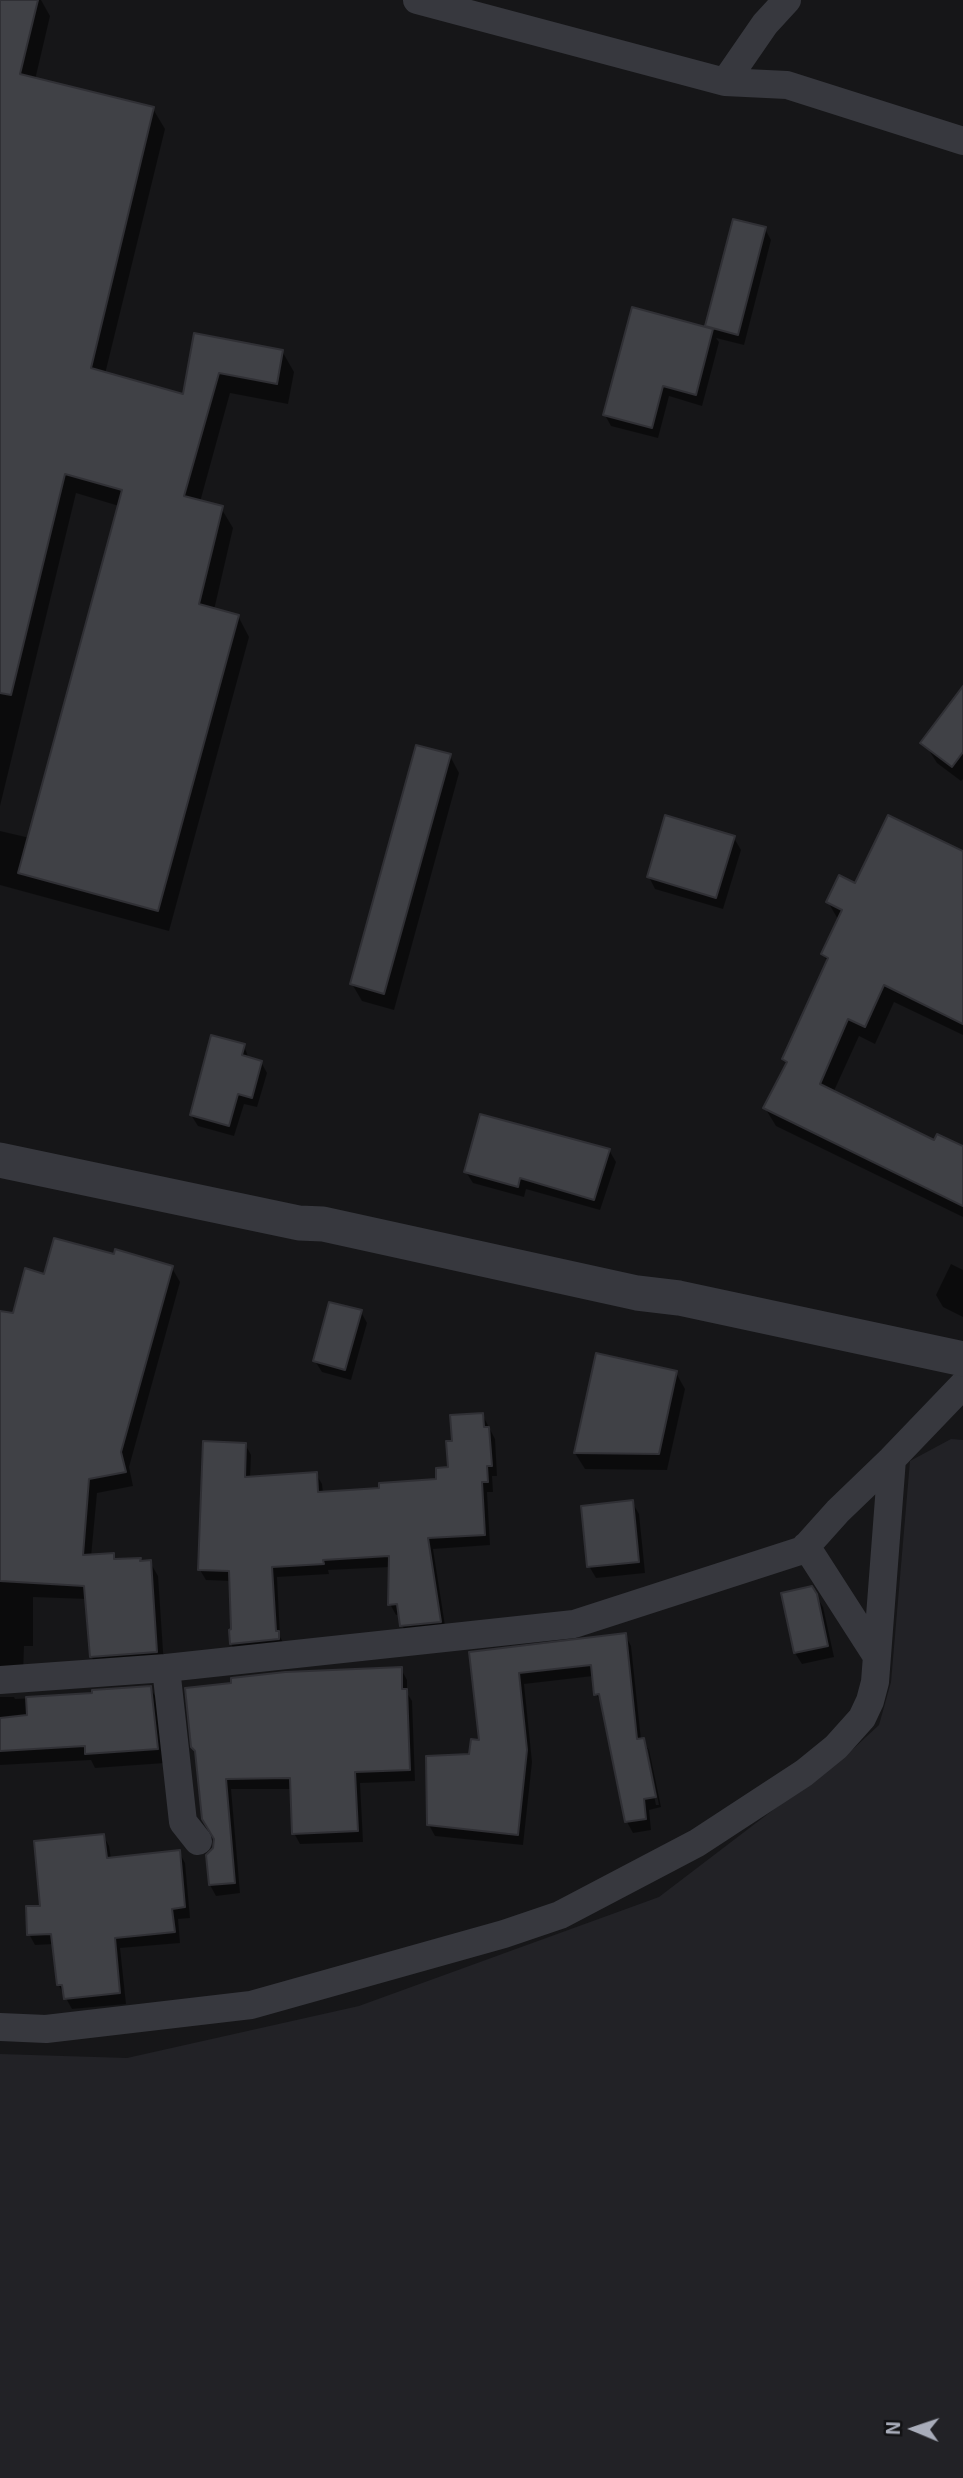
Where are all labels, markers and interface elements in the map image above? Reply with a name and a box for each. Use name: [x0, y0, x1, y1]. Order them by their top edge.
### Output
north arrow: [879, 2394, 949, 2464]
text: N: [881, 2421, 904, 2436]

